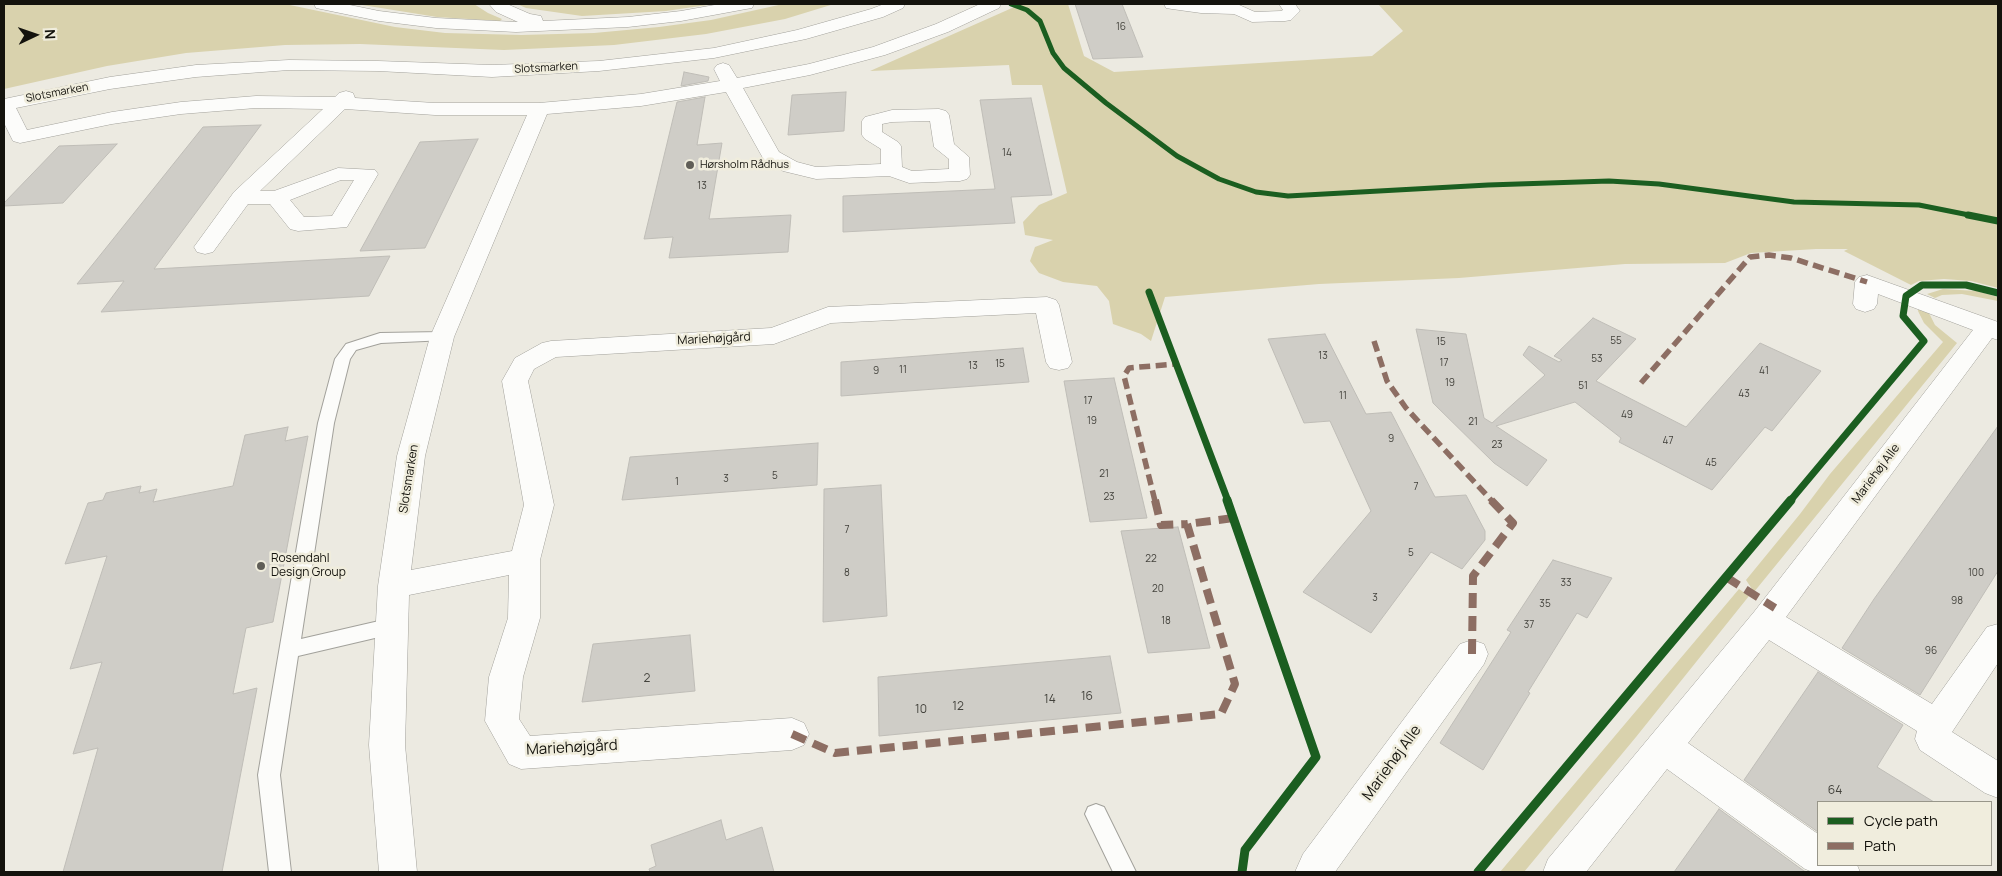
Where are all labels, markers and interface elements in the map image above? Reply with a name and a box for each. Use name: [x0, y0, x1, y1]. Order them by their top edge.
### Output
north arrow: [10, 10, 60, 60]
house number: 16: [1116, 21, 1126, 33]
text: N: [41, 29, 60, 40]
street label: Slotsmarken: [514, 60, 578, 76]
street label: Slotsmarken: [25, 80, 89, 106]
house number: 14: [1002, 147, 1012, 159]
place label: Hørsholm Rådhus: [700, 158, 789, 172]
marker: Hørsholm Rådhus: [684, 159, 696, 171]
house number: 13: [697, 180, 707, 192]
street label: Mariehøjgård: [677, 330, 751, 348]
house number: 55: [1610, 335, 1622, 347]
house number: 15: [1436, 336, 1446, 348]
house number: 13: [1318, 350, 1328, 362]
house number: 53: [1591, 353, 1603, 365]
house number: 17: [1440, 357, 1448, 369]
house number: 15: [995, 358, 1005, 370]
house number: 13: [968, 360, 978, 372]
house number: 11: [899, 364, 907, 376]
house number: 9: [873, 365, 879, 377]
house number: 41: [1759, 365, 1769, 377]
house number: 19: [1445, 377, 1455, 389]
house number: 51: [1578, 380, 1588, 392]
house number: 43: [1738, 388, 1750, 400]
house number: 11: [1339, 390, 1347, 402]
house number: 17: [1084, 395, 1092, 407]
house number: 49: [1621, 409, 1633, 421]
house number: 19: [1087, 415, 1097, 427]
house number: 21: [1468, 416, 1478, 428]
house number: 9: [1388, 433, 1394, 445]
house number: 47: [1663, 435, 1673, 447]
house number: 23: [1491, 439, 1503, 451]
street label: Mariehøj Alle: [1849, 441, 1903, 507]
street label: Slotsmarken: [396, 444, 422, 514]
house number: 45: [1705, 457, 1717, 469]
house number: 21: [1099, 468, 1109, 480]
house number: 5: [772, 470, 778, 482]
house number: 3: [723, 473, 729, 485]
house number: 1: [675, 476, 679, 488]
house number: 7: [1413, 481, 1419, 493]
house number: 23: [1103, 491, 1115, 503]
house number: 7: [844, 524, 850, 536]
house number: 5: [1408, 547, 1414, 559]
place label: Rosendahl Design Group: [271, 552, 346, 580]
house number: 22: [1145, 553, 1157, 565]
marker: Rosendahl Design Group: [255, 560, 267, 572]
house number: 8: [844, 567, 850, 579]
house number: 100: [1968, 567, 1984, 579]
house number: 33: [1560, 577, 1572, 589]
house number: 20: [1152, 583, 1164, 595]
house number: 3: [1372, 592, 1378, 604]
house number: 98: [1951, 595, 1963, 607]
house number: 35: [1539, 598, 1551, 610]
house number: 18: [1161, 615, 1171, 627]
house number: 37: [1524, 619, 1534, 631]
house number: 96: [1925, 645, 1937, 657]
house number: 2: [644, 672, 650, 686]
house number: 16: [1081, 690, 1093, 704]
house number: 14: [1044, 693, 1056, 707]
house number: 12: [952, 700, 964, 714]
house number: 10: [915, 703, 927, 717]
street label: Mariehøj Alle: [1359, 722, 1425, 804]
street label: Mariehøjgård: [526, 737, 618, 759]
house number: 64: [1828, 784, 1842, 798]
legend: [1817, 801, 1992, 866]
text: Cycle path: [1864, 810, 1938, 831]
text: Path: [1864, 835, 1896, 856]

